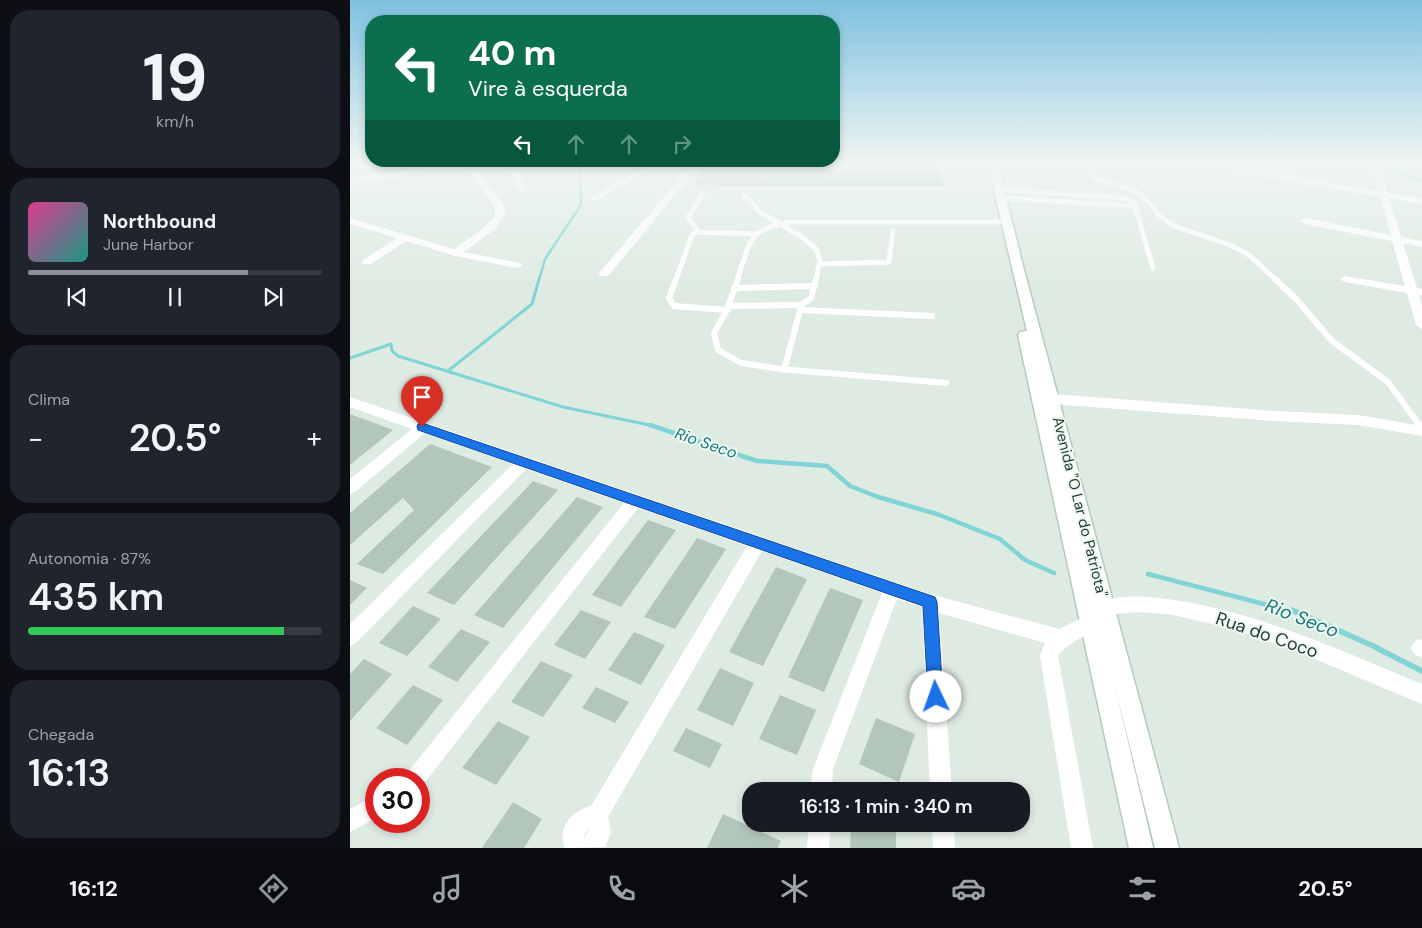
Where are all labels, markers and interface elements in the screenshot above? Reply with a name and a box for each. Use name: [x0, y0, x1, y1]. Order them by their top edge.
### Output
text: 40 m: [468, 30, 557, 76]
icon: left: [385, 35, 450, 100]
text: 19: [143, 36, 207, 120]
text: Vire à esquerda: [468, 74, 628, 103]
text: km/h: [156, 111, 194, 132]
icon: left: [509, 130, 537, 158]
icon: ahead: [562, 130, 590, 158]
icon: ahead: [615, 130, 643, 158]
icon: right: [668, 130, 696, 158]
text: Northbound: [103, 209, 216, 234]
text: June Harbor: [103, 234, 194, 255]
icon: previous: [63, 283, 91, 311]
icon: pause: [161, 283, 189, 311]
icon: next: [259, 283, 287, 311]
pin: [401, 376, 443, 427]
icon: arrive: [408, 383, 436, 411]
text: Clima: [28, 389, 70, 410]
text: 20.5°: [129, 413, 221, 463]
street label: Avenida "O Lar do Patriota": [1048, 415, 1112, 599]
text: −: [28, 420, 43, 457]
text: +: [307, 420, 322, 457]
water label: Rio Seco: [672, 423, 740, 463]
text: Autonomia · 87%: [28, 548, 151, 569]
text: 435 km: [28, 572, 164, 622]
water label: Rio Seco: [1262, 593, 1342, 643]
street label: Rua do Coco: [1213, 606, 1321, 664]
position arrow: [909, 670, 961, 722]
text: Chegada: [28, 724, 94, 745]
text: 16:13: [28, 748, 110, 798]
speed limit sign: 30: [365, 768, 430, 833]
text: 16:13 · 1 min · 340 m: [799, 794, 973, 819]
icon: directions: [256, 871, 291, 906]
icon: music: [430, 871, 465, 906]
icon: phone: [604, 871, 639, 906]
icon: climate: [777, 871, 812, 906]
icon: car: [951, 871, 986, 906]
icon: filters: [1125, 871, 1160, 906]
text: 16:12: [69, 874, 118, 903]
text: 20.5°: [1298, 874, 1353, 903]

